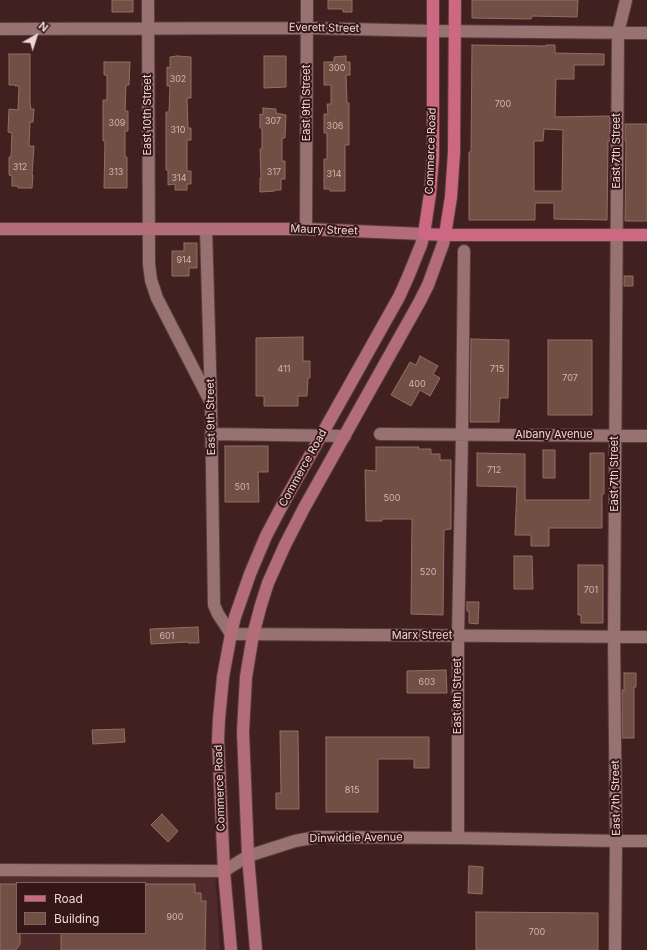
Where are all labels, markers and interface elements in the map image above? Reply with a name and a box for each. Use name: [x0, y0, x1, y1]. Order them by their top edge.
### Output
north arrow: [16, 16, 56, 56]
text: N: [36, 19, 51, 35]
street label: Everett Street: [289, 21, 359, 35]
house number: 300: [329, 63, 345, 73]
street label: East 9th Street: [300, 65, 314, 141]
street label: East 10th Street: [141, 74, 155, 156]
house number: 302: [170, 74, 186, 84]
house number: 700: [495, 99, 511, 109]
street label: Commerce Road: [423, 107, 439, 195]
street label: East 7th Street: [610, 113, 624, 189]
house number: 307: [265, 116, 281, 126]
house number: 309: [109, 118, 125, 128]
house number: 306: [327, 121, 343, 131]
house number: 310: [171, 125, 185, 135]
house number: 312: [13, 162, 27, 172]
house number: 313: [109, 167, 123, 177]
house number: 317: [267, 167, 281, 177]
house number: 314: [326, 169, 342, 179]
house number: 314: [171, 173, 187, 183]
street label: Maury Street: [290, 222, 358, 238]
house number: 914: [176, 255, 192, 265]
house number: 411: [278, 364, 290, 374]
house number: 715: [490, 364, 504, 374]
house number: 707: [562, 373, 578, 383]
street label: East 9th Street: [204, 379, 218, 455]
house number: 400: [408, 379, 426, 389]
street label: Commerce Road: [276, 427, 330, 509]
street label: Albany Avenue: [515, 428, 593, 442]
street label: East 7th Street: [608, 436, 622, 512]
house number: 712: [487, 465, 501, 475]
house number: 501: [235, 482, 249, 492]
house number: 500: [384, 493, 400, 503]
house number: 520: [420, 567, 436, 577]
house number: 701: [584, 585, 598, 595]
street label: Marx Street: [392, 629, 452, 643]
house number: 601: [160, 631, 174, 641]
street label: East 8th Street: [451, 658, 465, 734]
house number: 603: [419, 677, 435, 687]
street label: Commerce Road: [212, 744, 228, 832]
street label: East 7th Street: [609, 760, 623, 836]
house number: 815: [345, 785, 359, 795]
street label: Dinwiddie Avenue: [309, 831, 403, 845]
legend: [16, 882, 146, 934]
text: Road: [54, 891, 83, 906]
text: Building: [54, 911, 99, 926]
house number: 900: [167, 912, 183, 922]
house number: 700: [529, 927, 545, 937]

